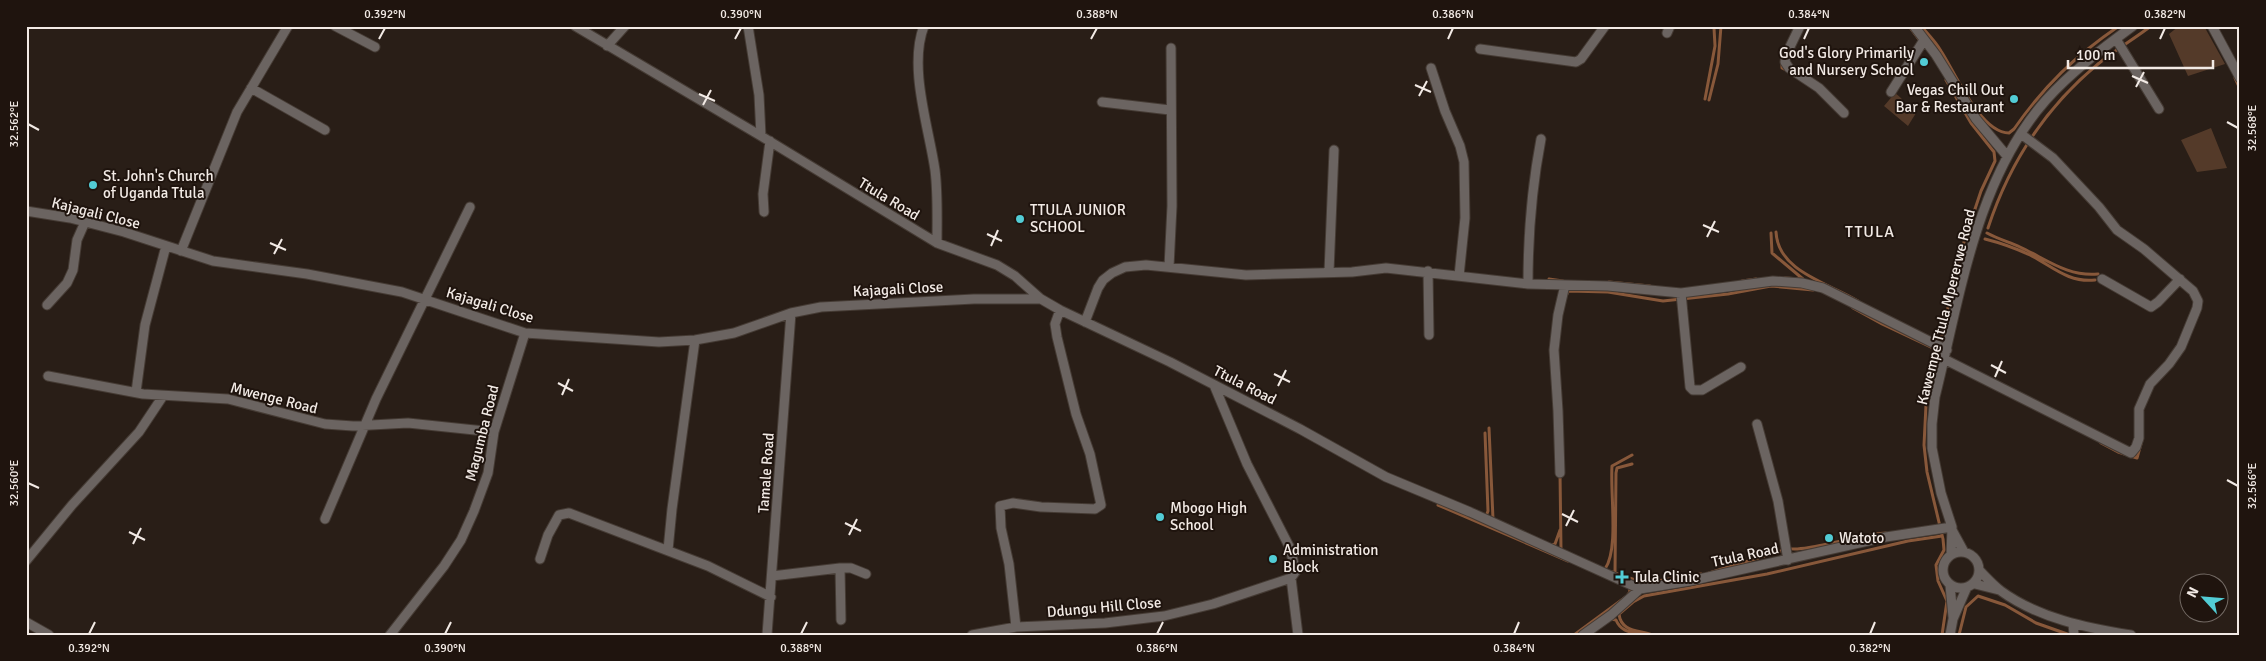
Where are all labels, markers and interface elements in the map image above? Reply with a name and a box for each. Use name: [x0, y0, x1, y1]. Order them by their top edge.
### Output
text: 0.392°N: [364, 7, 406, 22]
text: 0.390°N: [720, 7, 762, 22]
text: 0.388°N: [1076, 7, 1118, 22]
text: 0.386°N: [1432, 7, 1474, 22]
text: 0.384°N: [1788, 7, 1830, 22]
text: 0.382°N: [2144, 7, 2186, 22]
scale bar: [2068, 38, 2214, 70]
place label: God's Glory Primarily and Nursery School: [1779, 44, 1914, 79]
text: 100 m: [2076, 46, 2116, 64]
marker: God's Glory Primarily and Nursery School: [1918, 56, 1930, 68]
place label: Vegas Chill Out Bar & Restaurant: [1895, 81, 2004, 116]
marker: Vegas Chill Out Bar & Restaurant: [2008, 93, 2020, 105]
text: 32.562°E: [7, 100, 22, 147]
text: 32.568°E: [2245, 104, 2260, 151]
place label: St. John's Church of Uganda Ttula: [103, 167, 214, 202]
street label: Ttula Road: [855, 174, 923, 224]
marker: St. John's Church of Uganda Ttula: [87, 179, 99, 191]
street label: Kajagali Close: [50, 193, 142, 233]
place label: TTULA JUNIOR SCHOOL: [1030, 201, 1126, 236]
street label: Kawempe Ttula Mpererwe Road: [1913, 207, 1979, 407]
marker: TTULA JUNIOR SCHOOL: [1014, 213, 1026, 225]
district label: TTULA: [1845, 222, 1895, 242]
street label: Kajagali Close: [852, 278, 944, 300]
street label: Kajagali Close: [444, 283, 536, 327]
street label: Ttula Road: [1210, 361, 1280, 409]
street label: Mwenge Road: [229, 378, 320, 418]
street label: Magumba Road: [461, 383, 503, 483]
street label: Tamale Road: [754, 432, 778, 514]
text: 32.560°E: [7, 459, 22, 506]
text: 32.566°E: [2245, 462, 2260, 509]
place label: Mbogo High School: [1170, 499, 1247, 534]
marker: Mbogo High School: [1154, 511, 1166, 523]
place label: Watoto: [1839, 529, 1885, 547]
marker: Watoto: [1823, 532, 1835, 544]
street label: Ttula Road: [1710, 539, 1780, 571]
place label: Administration Block: [1283, 541, 1378, 576]
marker: Administration Block: [1267, 553, 1279, 565]
place label: Tula Clinic: [1633, 568, 1699, 586]
marker: Tula Clinic: [1615, 570, 1629, 584]
north arrow: [2178, 574, 2228, 624]
text: N: [2183, 584, 2203, 601]
street label: Ddungu Hill Close: [1046, 593, 1162, 621]
text: 0.392°N: [68, 641, 110, 656]
text: 0.390°N: [424, 641, 466, 656]
text: 0.388°N: [780, 641, 822, 656]
text: 0.386°N: [1136, 641, 1178, 656]
text: 0.384°N: [1493, 641, 1535, 656]
text: 0.382°N: [1849, 641, 1891, 656]

